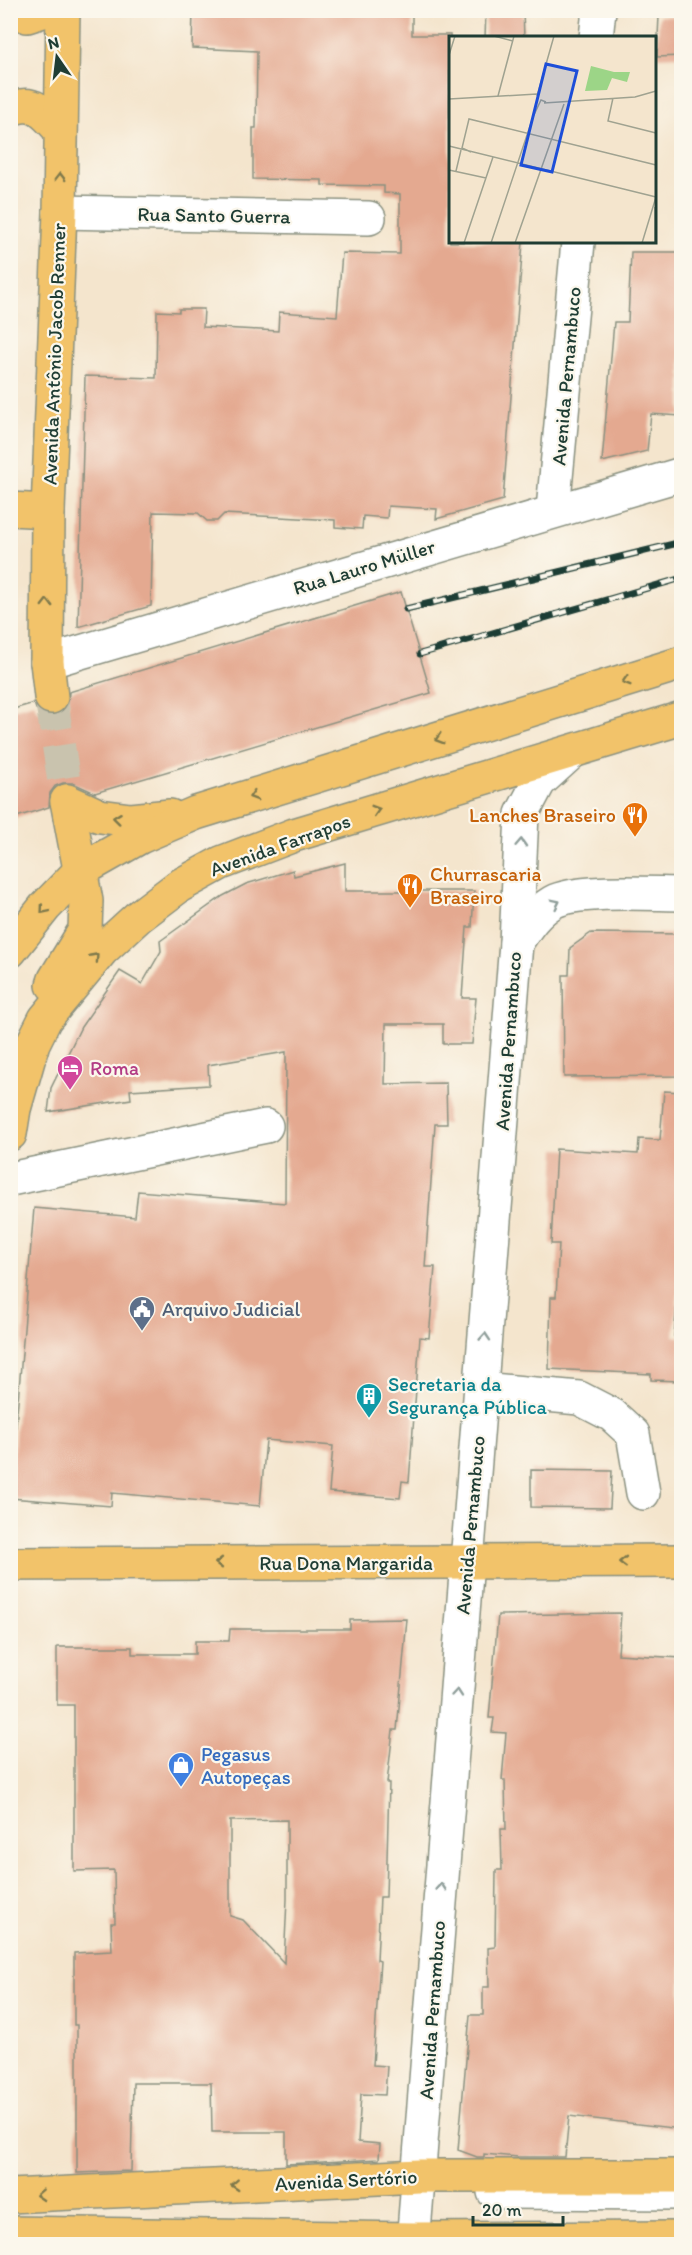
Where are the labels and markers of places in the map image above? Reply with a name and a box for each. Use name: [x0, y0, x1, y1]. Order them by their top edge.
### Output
restaurant icon: Lanches Braseiro: [620, 800, 650, 838]
place label: Lanches Braseiro: [469, 803, 616, 827]
place label: Churrascaria Braseiro: [430, 862, 541, 909]
restaurant icon: Churrascaria Braseiro: [395, 871, 425, 909]
hotel icon: Roma: [55, 1053, 85, 1091]
place label: Roma: [90, 1056, 139, 1080]
public building icon: Arquivo Judicial: [127, 1294, 157, 1332]
place label: Arquivo Judicial: [162, 1297, 300, 1321]
place label: Secretaria da Segurança Pública: [388, 1372, 548, 1419]
building icon: Secretaria da Segurança Pública: [354, 1381, 384, 1419]
place label: Pegasus Autopeças: [201, 1742, 291, 1789]
shop icon: Pegasus Autopeças: [166, 1750, 196, 1788]

